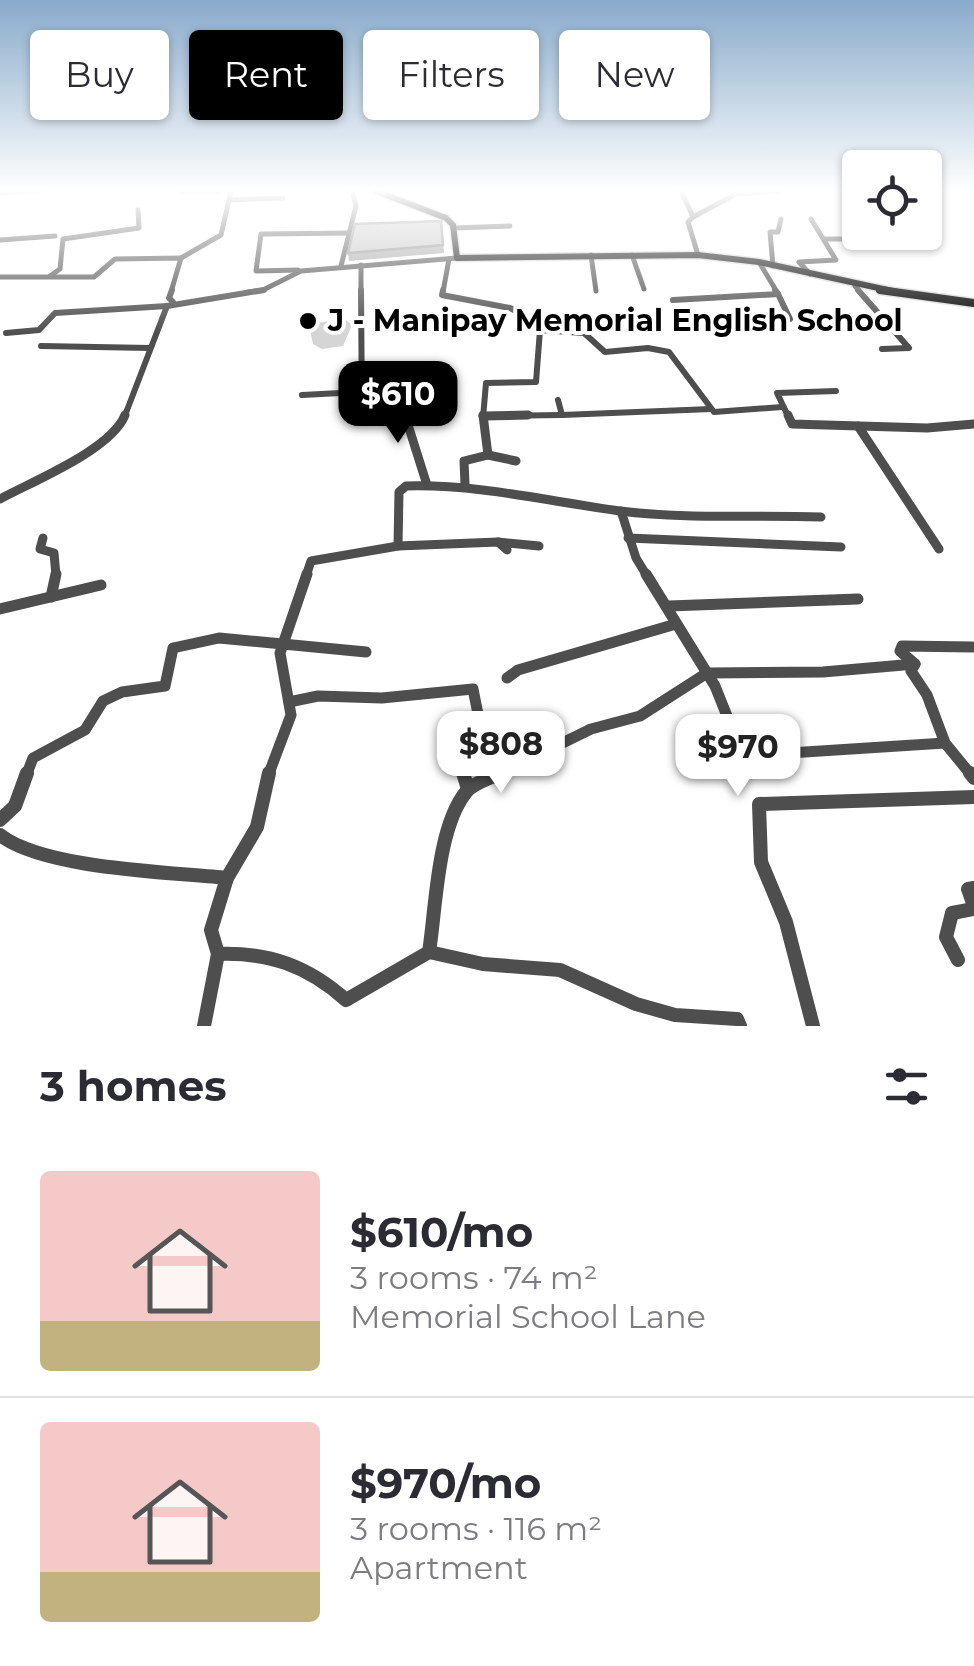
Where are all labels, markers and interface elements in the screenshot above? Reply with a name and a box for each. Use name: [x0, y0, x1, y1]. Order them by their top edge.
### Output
chip: Buy: [30, 30, 169, 120]
chip: Rent: [189, 30, 343, 120]
chip: Filters: [363, 30, 539, 120]
chip: New: [559, 30, 710, 120]
map controls: [842, 150, 942, 250]
button: locate: [842, 150, 942, 250]
place label: J - Manipay Memorial English School: [327, 302, 903, 339]
marker: J - Manipay Memorial English School: [297, 310, 319, 332]
pin: $610: [339, 361, 457, 446]
text: $610: [360, 374, 436, 413]
pin: $808: [442, 711, 560, 796]
pin: $970: [679, 714, 797, 799]
text: $808: [459, 724, 543, 763]
text: $970: [697, 727, 779, 766]
icon: filters: [879, 1059, 934, 1114]
text: 3 homes: [40, 1060, 226, 1112]
text: $610/mo: [350, 1206, 533, 1258]
icon: home: [120, 1211, 240, 1331]
text: 3 rooms · 74 m²: [350, 1258, 597, 1297]
text: Memorial School Lane: [350, 1297, 706, 1336]
text: $970/mo: [350, 1457, 541, 1509]
icon: home: [120, 1462, 240, 1582]
text: 3 rooms · 116 m²: [350, 1509, 602, 1548]
text: Apartment: [350, 1548, 528, 1587]

